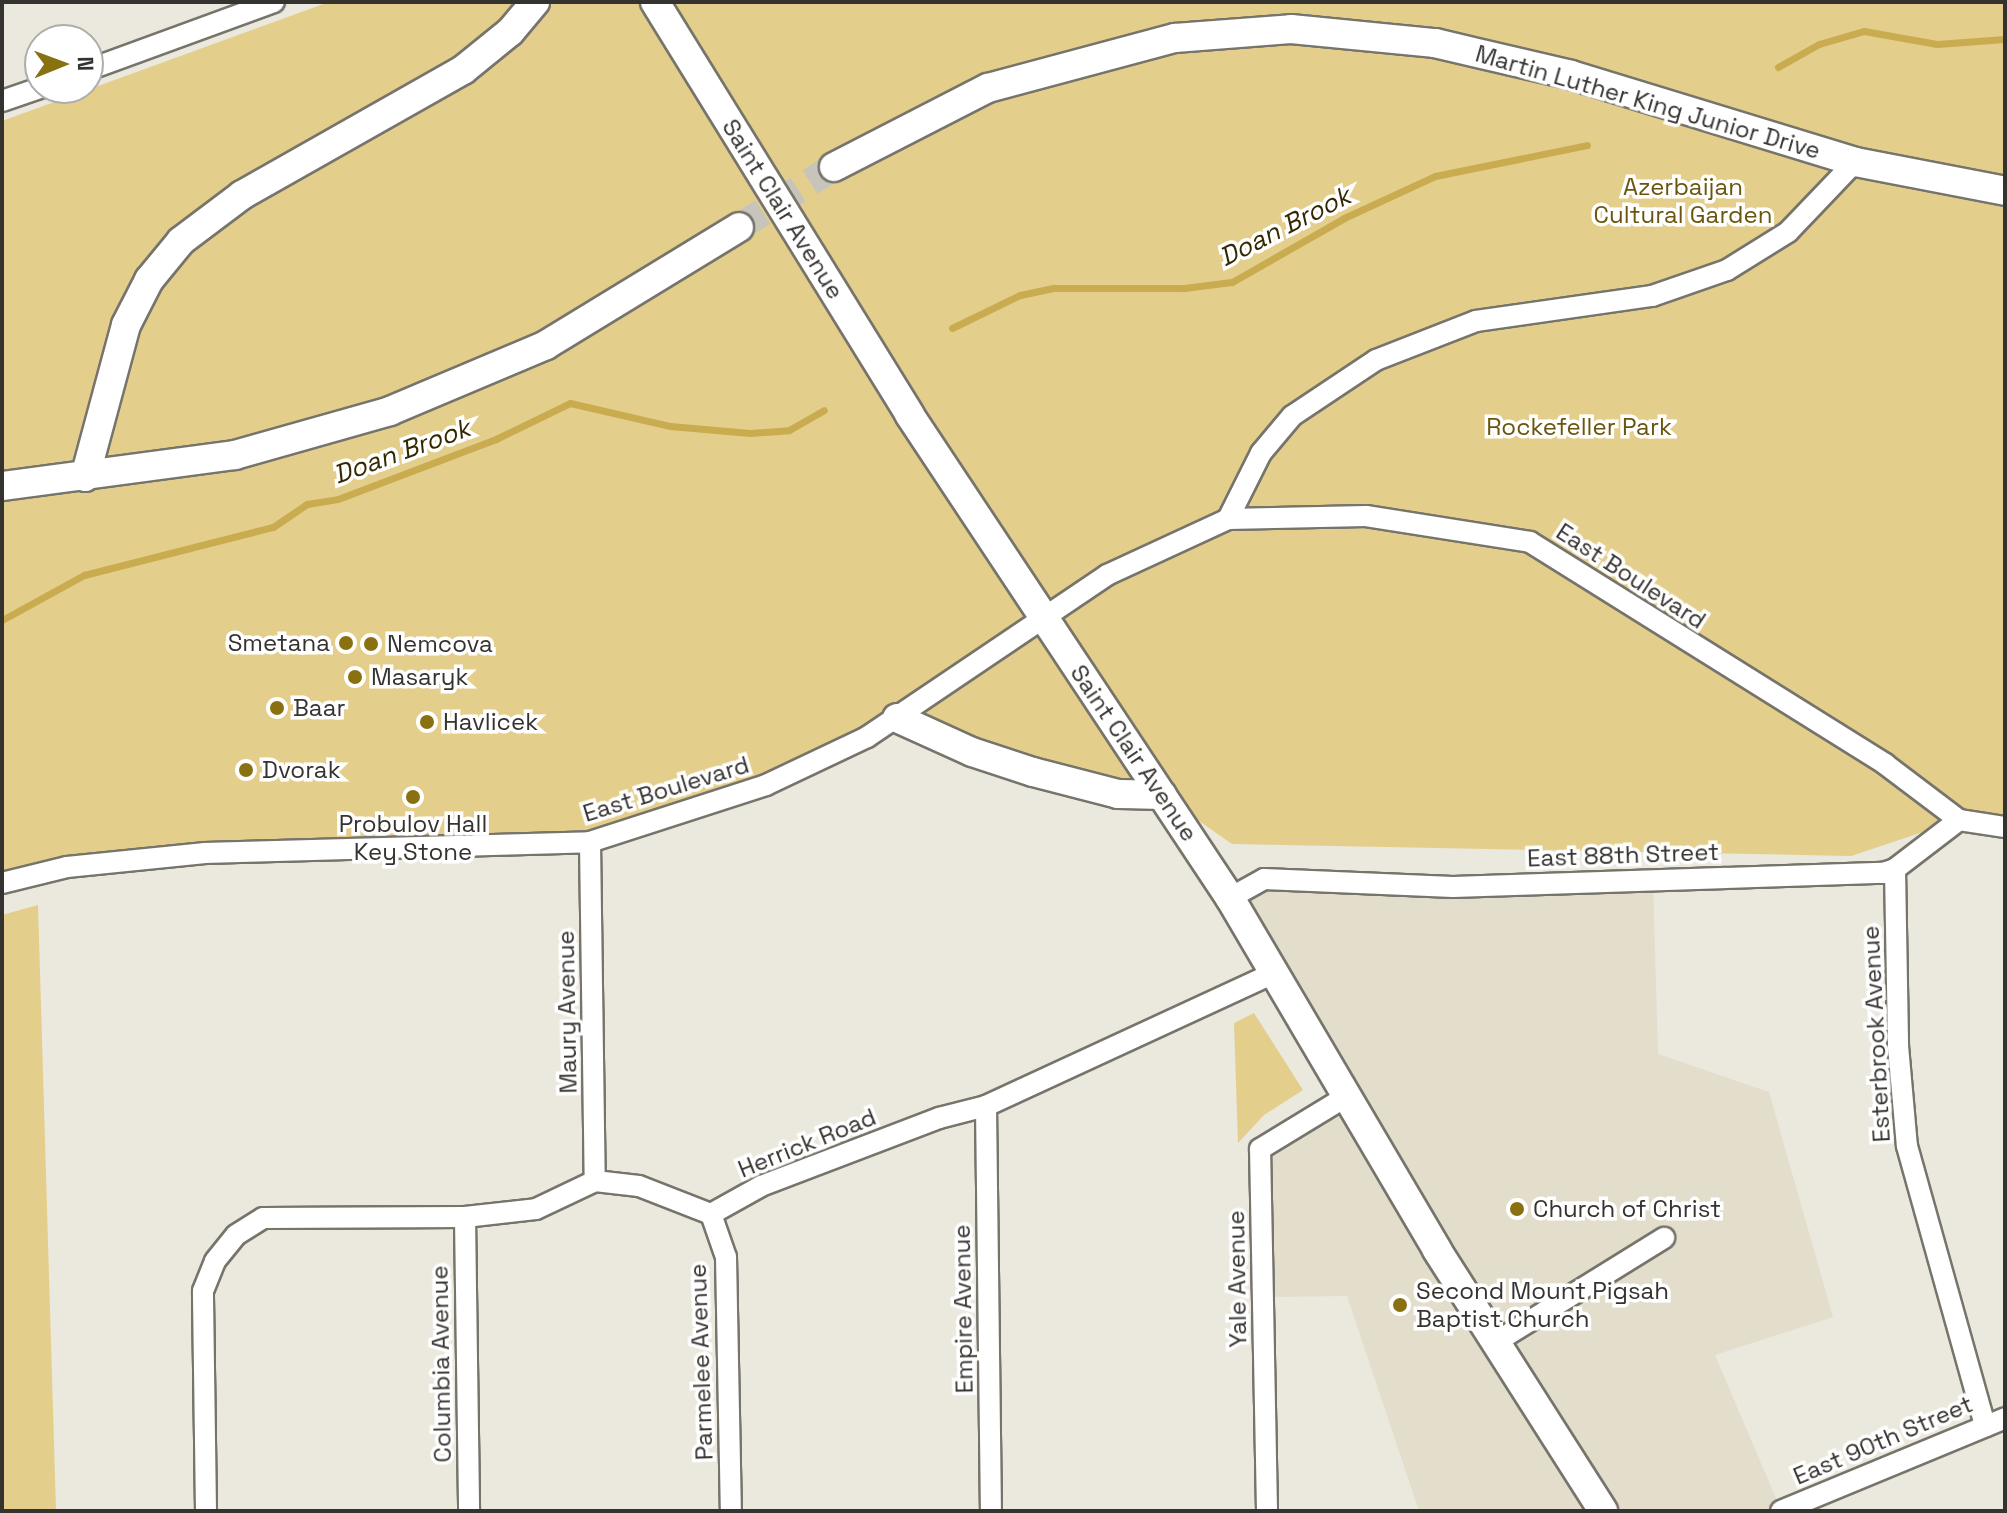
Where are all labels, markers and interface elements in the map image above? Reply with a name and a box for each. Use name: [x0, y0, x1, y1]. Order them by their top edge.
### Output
north arrow: [24, 24, 104, 104]
street label: Martin Luther King Junior Drive: [1472, 39, 1824, 165]
text: N: [72, 56, 100, 71]
street label: Saint Clair Avenue: [716, 114, 850, 304]
park label: Azerbaijan Cultural Garden: [1594, 173, 1772, 229]
water label: Doan Brook: [1214, 181, 1356, 273]
water label: Doan Brook: [329, 413, 475, 491]
park label: Rockefeller Park: [1486, 413, 1672, 441]
street label: East Boulevard: [1551, 517, 1711, 635]
place label: Smetana: [228, 629, 330, 657]
place label: Nemcova: [387, 630, 493, 658]
marker: Smetana: [337, 634, 355, 652]
marker: Nemcova: [362, 635, 380, 653]
street label: Saint Clair Avenue: [1064, 659, 1204, 847]
place label: Masaryk: [371, 663, 468, 691]
marker: Masaryk: [346, 668, 364, 686]
place label: Baar: [293, 694, 346, 722]
marker: Baar: [268, 699, 286, 717]
place label: Havlicek: [443, 708, 538, 736]
marker: Havlicek: [418, 713, 436, 731]
street label: East Boulevard: [579, 750, 753, 828]
place label: Dvorak: [262, 756, 341, 784]
marker: Dvorak: [237, 761, 255, 779]
marker: Probulov Hall Key Stone: [404, 788, 422, 806]
place label: Probulov Hall Key Stone: [339, 810, 487, 866]
street label: East 88th Street: [1527, 837, 1719, 873]
street label: Esterbrook Avenue: [1856, 925, 1896, 1143]
street label: Maury Avenue: [551, 930, 583, 1094]
street label: Herrick Road: [734, 1102, 880, 1184]
place label: Church of Christ: [1533, 1195, 1721, 1223]
marker: Church of Christ: [1508, 1200, 1526, 1218]
street label: Yale Avenue: [1221, 1210, 1253, 1348]
street label: Empire Avenue: [947, 1224, 979, 1394]
street label: Parmelee Avenue: [683, 1263, 719, 1461]
street label: Columbia Avenue: [425, 1265, 457, 1463]
place label: Second Mount Pigsah Baptist Church: [1416, 1277, 1669, 1333]
marker: Second Mount Pigsah Baptist Church: [1391, 1296, 1409, 1314]
street label: East 90th Street: [1789, 1389, 1977, 1491]

